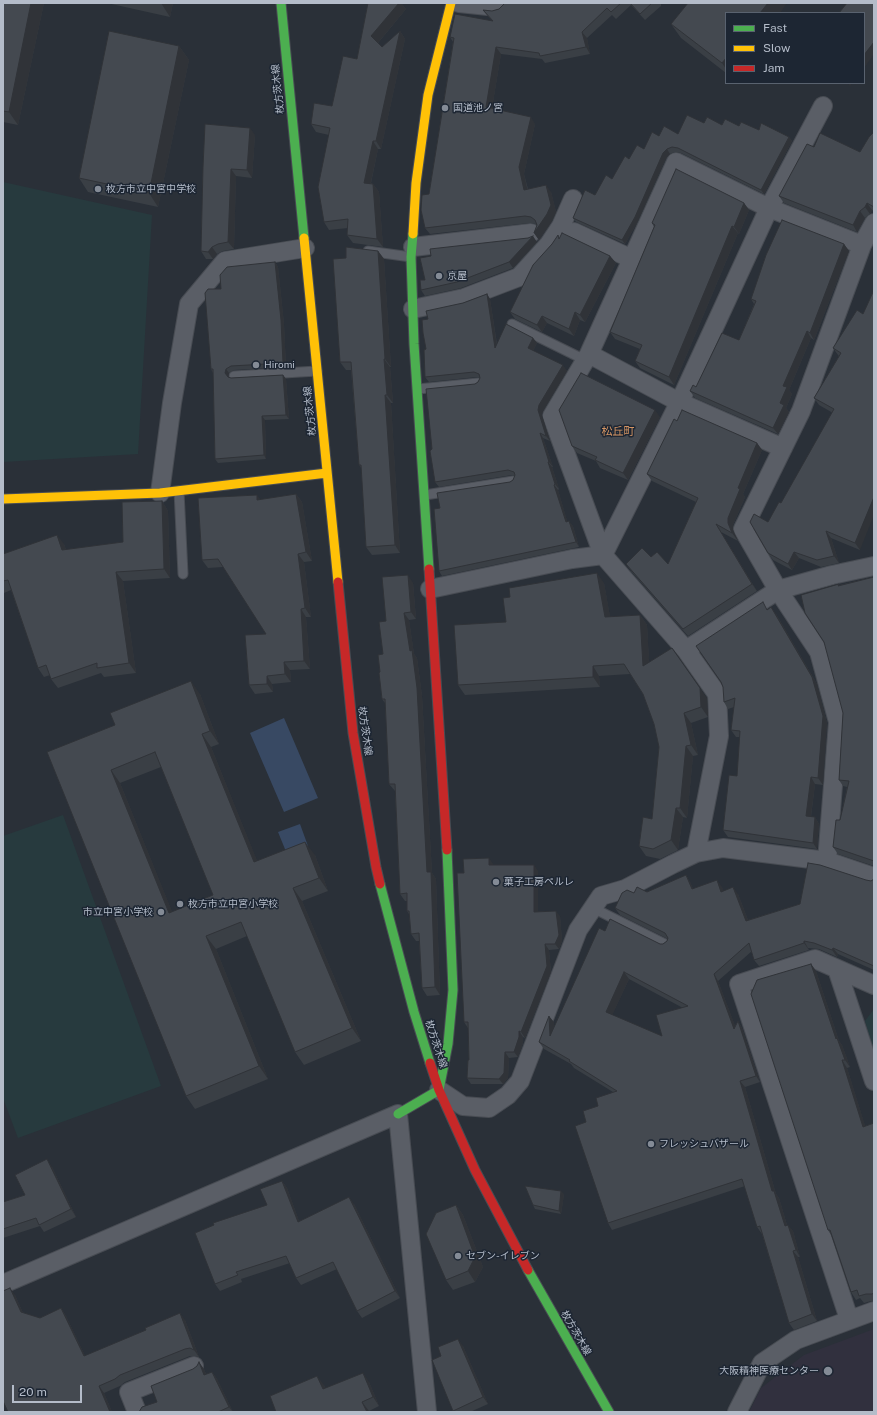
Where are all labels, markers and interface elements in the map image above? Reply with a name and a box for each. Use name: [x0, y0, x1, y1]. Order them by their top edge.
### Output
legend: [725, 12, 865, 84]
text: Fast: [763, 21, 787, 35]
text: Slow: [763, 41, 790, 55]
text: Jam: [763, 61, 785, 75]
street label: 枚方茨木線: [269, 64, 287, 114]
place label: 国道池ノ宮: [453, 102, 503, 114]
marker: 国道池ノ宮: [440, 103, 450, 113]
place label: 枚方市立中宮中学校: [106, 183, 196, 195]
marker: 枚方市立中宮中学校: [93, 184, 103, 194]
place label: 京屋: [447, 270, 467, 282]
marker: 京屋: [434, 271, 444, 281]
place label: Hiromi: [264, 359, 295, 371]
marker: Hiromi: [251, 360, 261, 370]
street label: 枚方茨木線: [301, 386, 319, 436]
district label: 松丘町: [602, 425, 634, 439]
street label: 枚方茨木線: [356, 705, 374, 757]
place label: 菓子工房ペルレ: [504, 876, 574, 888]
marker: 菓子工房ペルレ: [491, 877, 501, 887]
place label: 枚方市立中宮小学校: [188, 898, 278, 910]
marker: 枚方市立中宮小学校: [175, 899, 185, 909]
place label: 市立中宮小学校: [83, 906, 153, 918]
marker: 市立中宮小学校: [156, 907, 166, 917]
street label: 枚方茨木線: [423, 1018, 449, 1070]
place label: フレッシュバザール: [659, 1138, 749, 1150]
marker: フレッシュバザール: [646, 1139, 656, 1149]
place label: セブン-イレブン: [466, 1250, 540, 1262]
marker: セブン-イレブン: [453, 1251, 463, 1261]
street label: 枚方茨木線: [558, 1308, 594, 1358]
place label: 大阪精神医療センター: [719, 1365, 819, 1377]
marker: 大阪精神医療センター: [822, 1365, 834, 1377]
scale bar: [14, 1377, 84, 1403]
text: 20 m: [19, 1385, 47, 1399]

